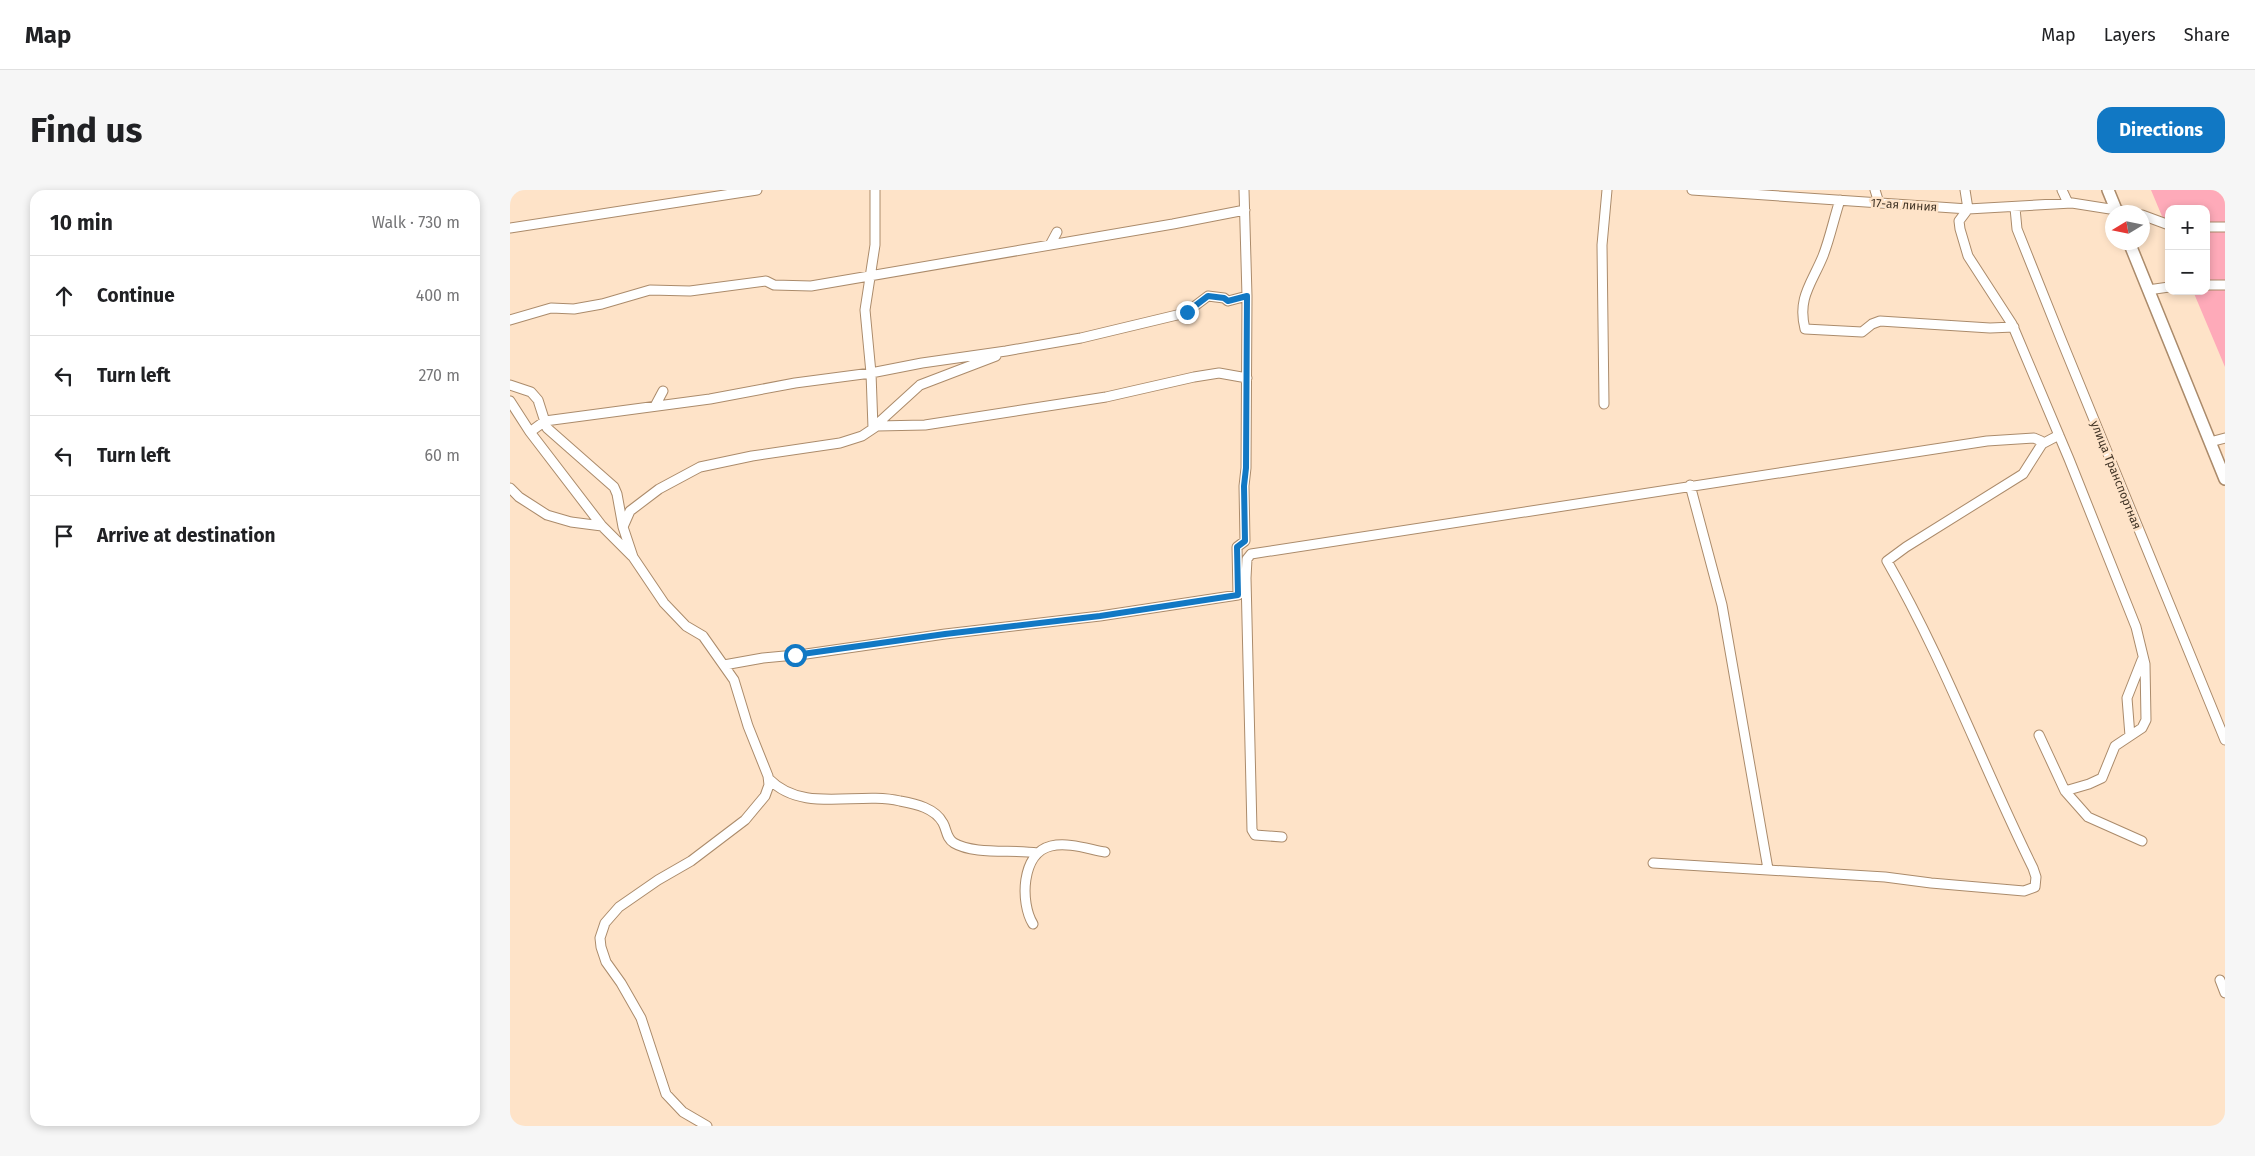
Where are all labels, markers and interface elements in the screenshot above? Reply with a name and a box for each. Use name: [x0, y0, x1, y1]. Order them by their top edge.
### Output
text: Map: [25, 21, 71, 49]
text: Map: [2041, 24, 2076, 46]
text: Layers: [2104, 24, 2156, 46]
text: Share: [2184, 24, 2230, 46]
button: Directions: [2097, 107, 2225, 153]
text: Find us: [30, 109, 142, 151]
street label: 17-ая линия: [1870, 196, 1938, 214]
north arrow: [2105, 205, 2150, 250]
map controls: [2165, 205, 2210, 295]
button: +: [2165, 205, 2210, 250]
text: 10 min: [50, 210, 113, 236]
text: Walk · 730 m: [372, 213, 460, 232]
button: −: [2165, 250, 2210, 295]
icon: ahead: [50, 282, 78, 310]
text: Continue: [97, 284, 175, 307]
text: 400 m: [416, 286, 460, 305]
route end: [1176, 301, 1199, 324]
icon: left: [50, 362, 78, 390]
text: Turn left: [97, 364, 171, 387]
text: 270 m: [418, 366, 460, 385]
street label: улица Транспортная: [2088, 419, 2144, 531]
icon: left: [50, 442, 78, 470]
text: Turn left: [97, 444, 171, 467]
text: 60 m: [425, 446, 460, 465]
icon: arrive: [50, 522, 78, 550]
text: Arrive at destination: [97, 524, 276, 547]
route start: [784, 644, 807, 667]

